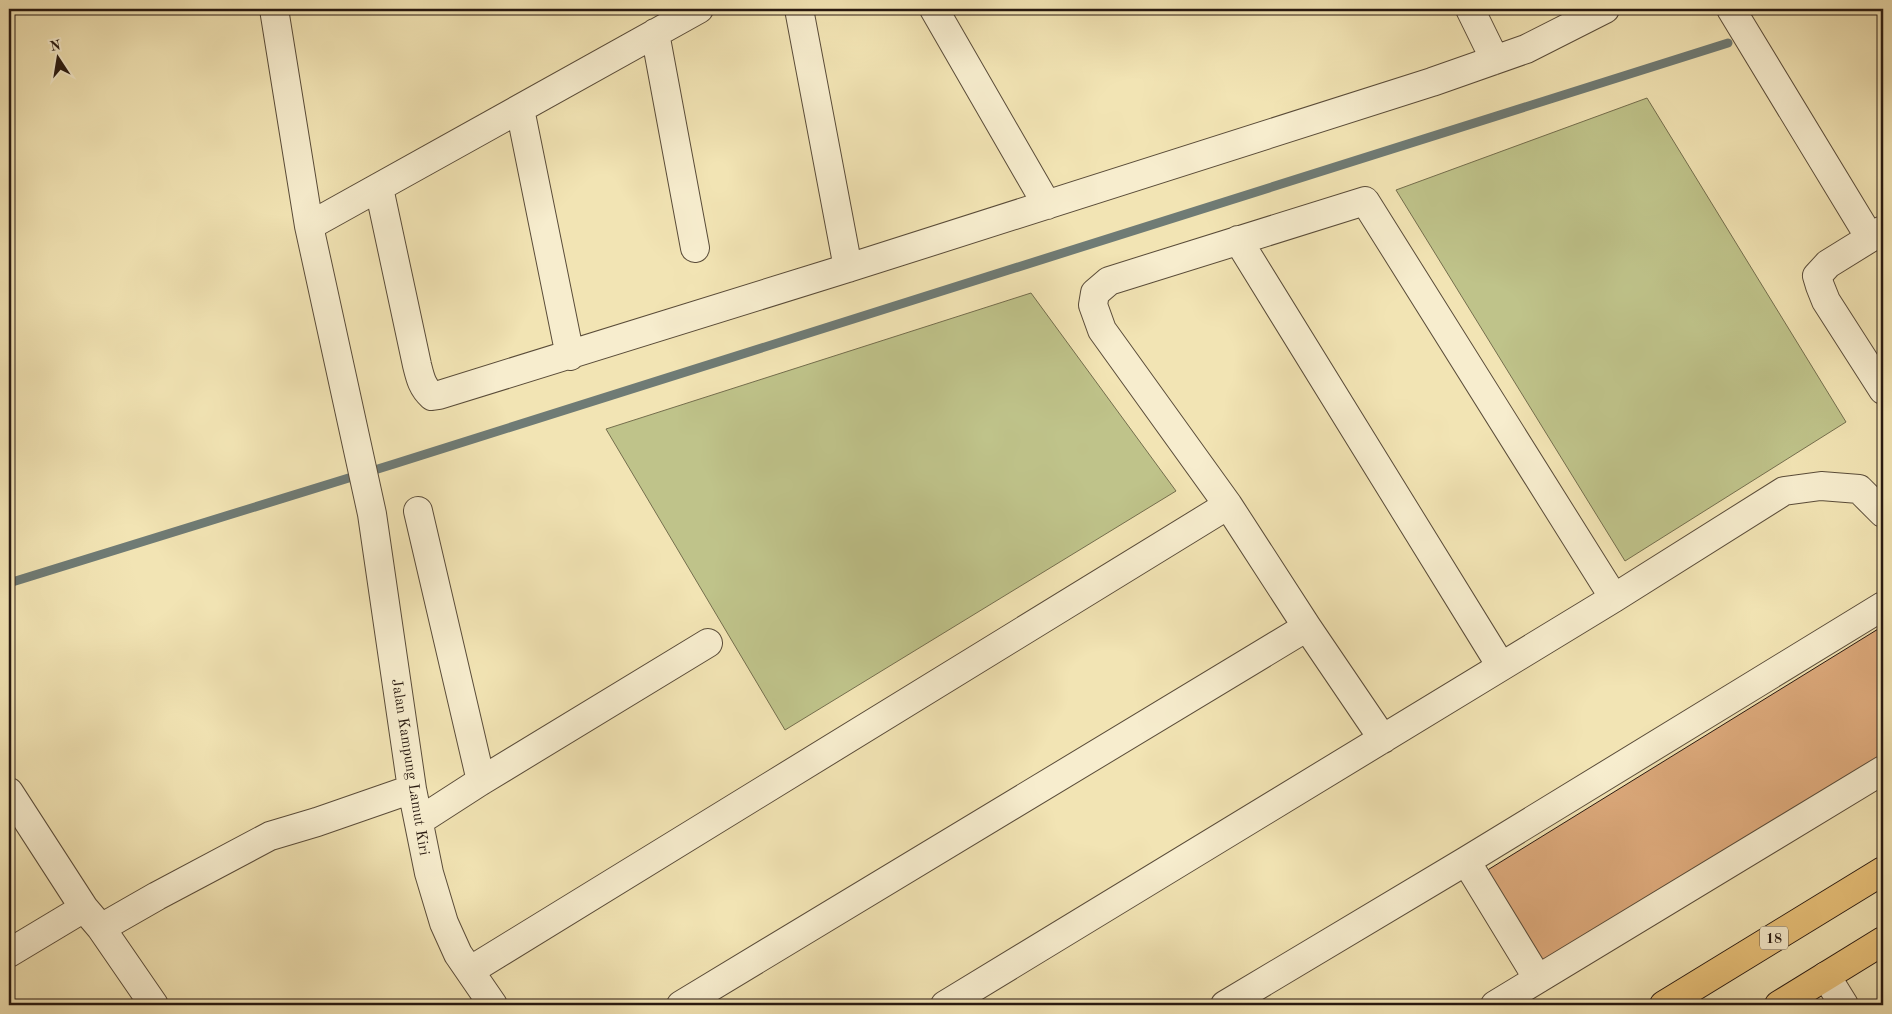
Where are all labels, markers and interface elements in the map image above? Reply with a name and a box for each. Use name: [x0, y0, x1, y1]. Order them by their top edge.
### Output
north arrow: [32, 32, 82, 82]
text: N: [49, 38, 62, 54]
street label: Jalan Kampung Lamut Kiri: [388, 678, 431, 857]
road number: 18: [1760, 926, 1788, 950]

